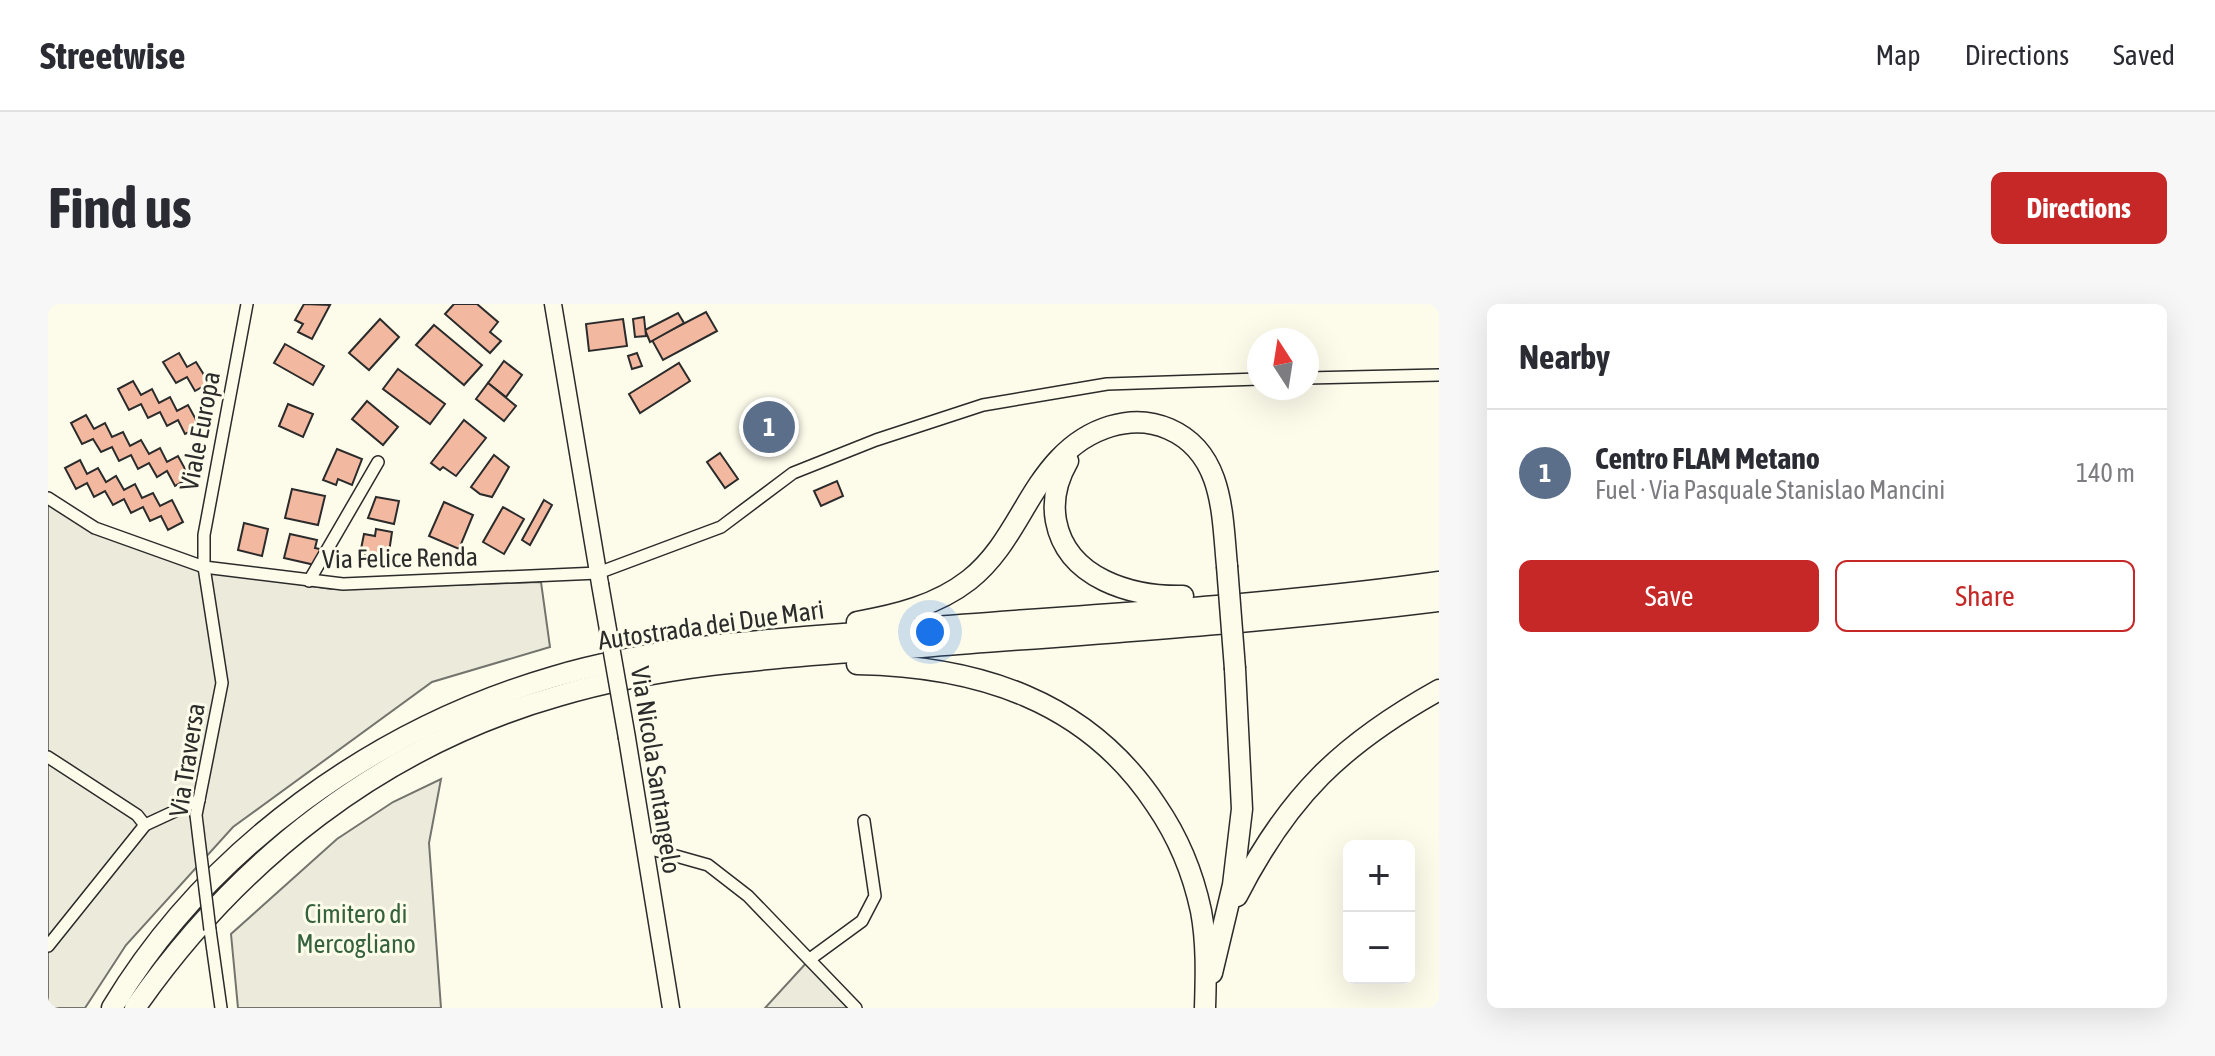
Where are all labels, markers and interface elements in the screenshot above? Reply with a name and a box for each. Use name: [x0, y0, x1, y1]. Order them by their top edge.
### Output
text: Streetwise: [40, 34, 185, 77]
text: Map: [1876, 39, 1921, 71]
text: Directions: [1965, 39, 2069, 71]
text: Saved: [2113, 39, 2175, 71]
button: Directions: [1991, 172, 2167, 244]
text: Find us: [48, 176, 192, 240]
north arrow: [1247, 328, 1319, 400]
text: Nearby: [1519, 337, 1610, 376]
street label: Viale Europa: [174, 369, 226, 493]
pin: 1: [743, 397, 795, 457]
text: Centro FLAM Metano: [1595, 441, 1820, 475]
text: 1: [1539, 458, 1551, 488]
text: 140 m: [2076, 458, 2135, 488]
text: Fuel · Via Pasquale Stanislao Mancini: [1595, 475, 1945, 505]
street label: Via Felice Renda: [322, 542, 478, 574]
button: Save: [1519, 560, 1819, 632]
button: Share: [1835, 560, 2135, 632]
street label: Autostrada dei Due Mari: [596, 594, 826, 656]
your location: [910, 612, 950, 652]
street label: Via Nicola Santangelo: [625, 664, 687, 876]
street label: Via Traversa: [163, 701, 211, 819]
map controls: [1343, 840, 1415, 984]
button: +: [1343, 840, 1415, 912]
park label: Cimitero di Mercogliano: [296, 899, 416, 959]
button: −: [1343, 912, 1415, 984]

